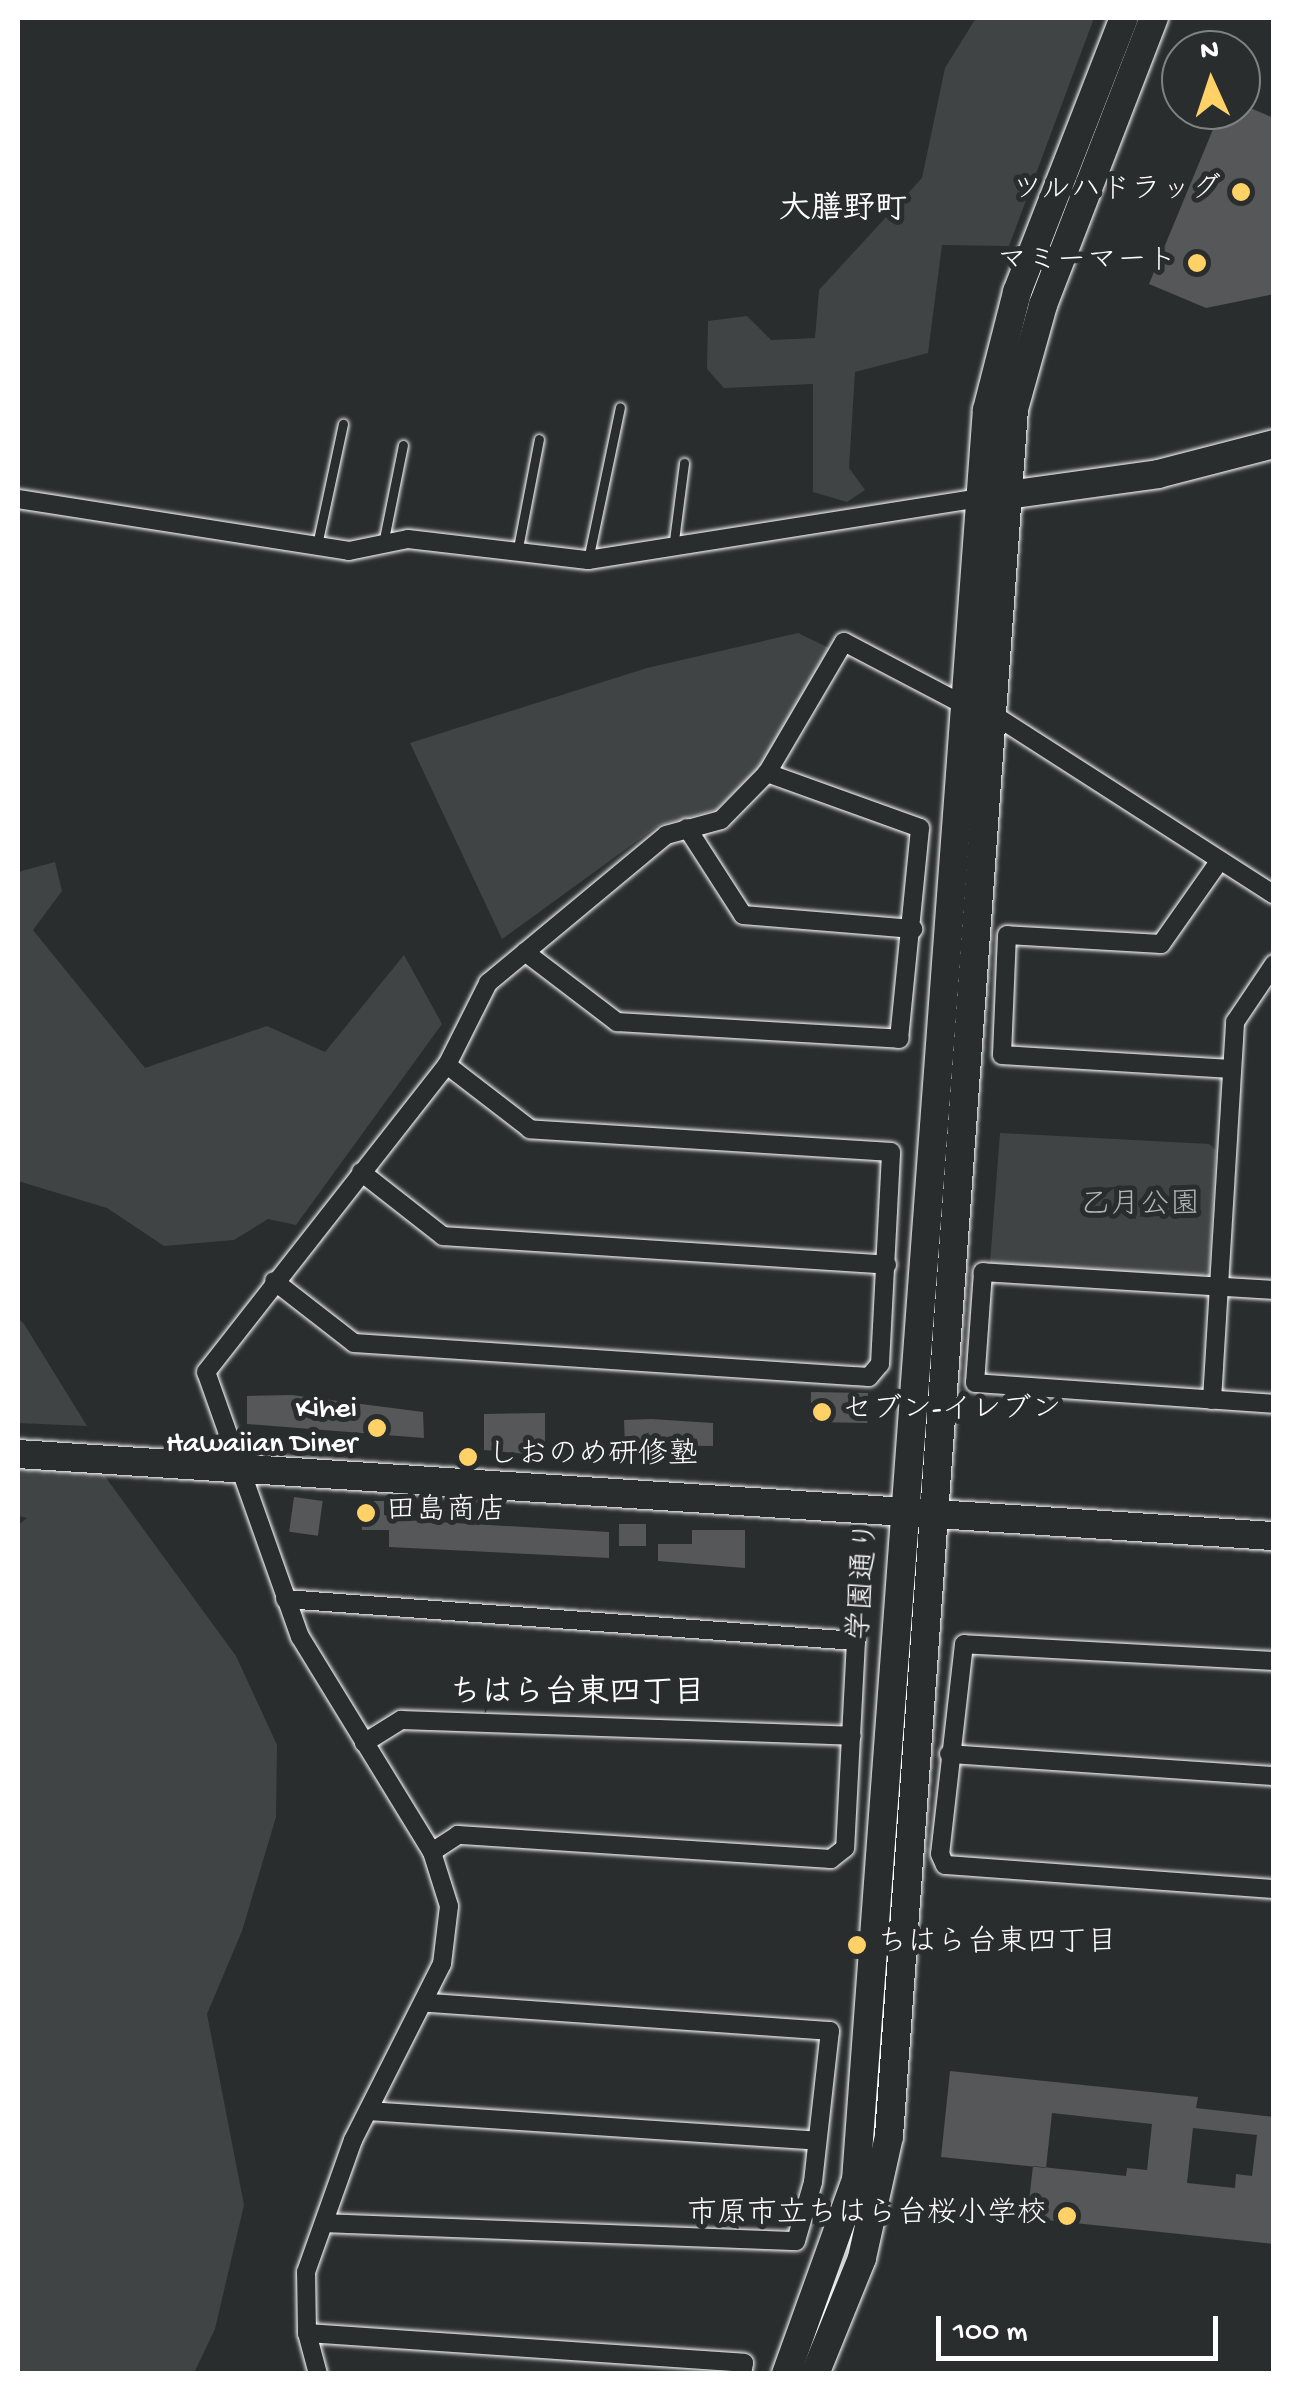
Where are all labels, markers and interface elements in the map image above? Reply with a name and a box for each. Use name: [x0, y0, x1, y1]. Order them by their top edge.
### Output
north arrow: [1161, 30, 1261, 130]
text: N: [1200, 35, 1220, 68]
place label: ツルハドラッグ: [1011, 174, 1221, 210]
marker: ツルハドラッグ: [1230, 181, 1252, 203]
district label: 大膳野町: [779, 192, 907, 230]
place label: マミーマート: [998, 245, 1177, 281]
marker: マミーマート: [1186, 252, 1208, 274]
park label: 乙月公園: [1080, 1189, 1200, 1225]
place label: Kihei Hawaiian Diner: [166, 1393, 357, 1464]
place label: セブン-イレブン: [842, 1394, 1061, 1430]
marker: セブン-イレブン: [811, 1401, 833, 1423]
marker: Kihei Hawaiian Diner: [366, 1417, 388, 1439]
place label: しおのめ研修塾: [488, 1439, 698, 1475]
marker: しおのめ研修塾: [457, 1446, 479, 1468]
place label: 田島商店: [386, 1495, 506, 1531]
marker: 田島商店: [355, 1502, 377, 1524]
street label: 学園通り: [844, 1520, 888, 1642]
district label: ちはら台東四丁目: [449, 1676, 705, 1714]
place label: ちはら台東四丁目: [877, 1927, 1117, 1963]
marker: ちはら台東四丁目: [846, 1934, 868, 1956]
place label: 市原市立ちはら台桜小学校: [687, 2198, 1047, 2234]
marker: 市原市立ちはら台桜小学校: [1056, 2205, 1078, 2227]
scale bar: [941, 2296, 1224, 2358]
text: 100 m: [953, 2316, 1028, 2351]

